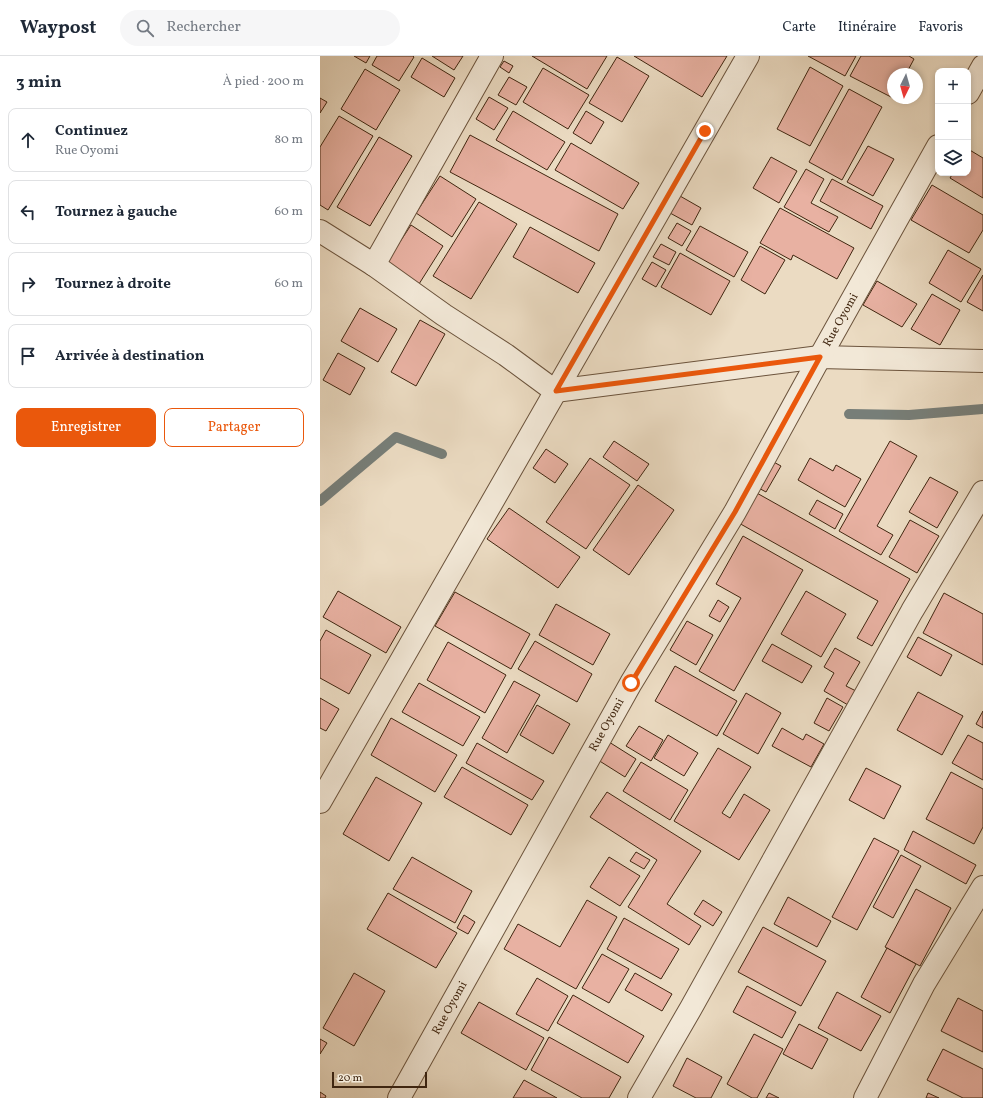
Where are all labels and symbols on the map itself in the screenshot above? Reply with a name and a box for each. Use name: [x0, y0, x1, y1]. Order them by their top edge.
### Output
north arrow: [887, 68, 923, 104]
route end: [696, 122, 714, 140]
street label: Rue Oyomi: [820, 290, 862, 350]
route start: [622, 674, 640, 692]
street label: Rue Oyomi: [586, 695, 628, 755]
street label: Rue Oyomi: [429, 978, 471, 1038]
scale bar: [332, 1070, 427, 1089]

